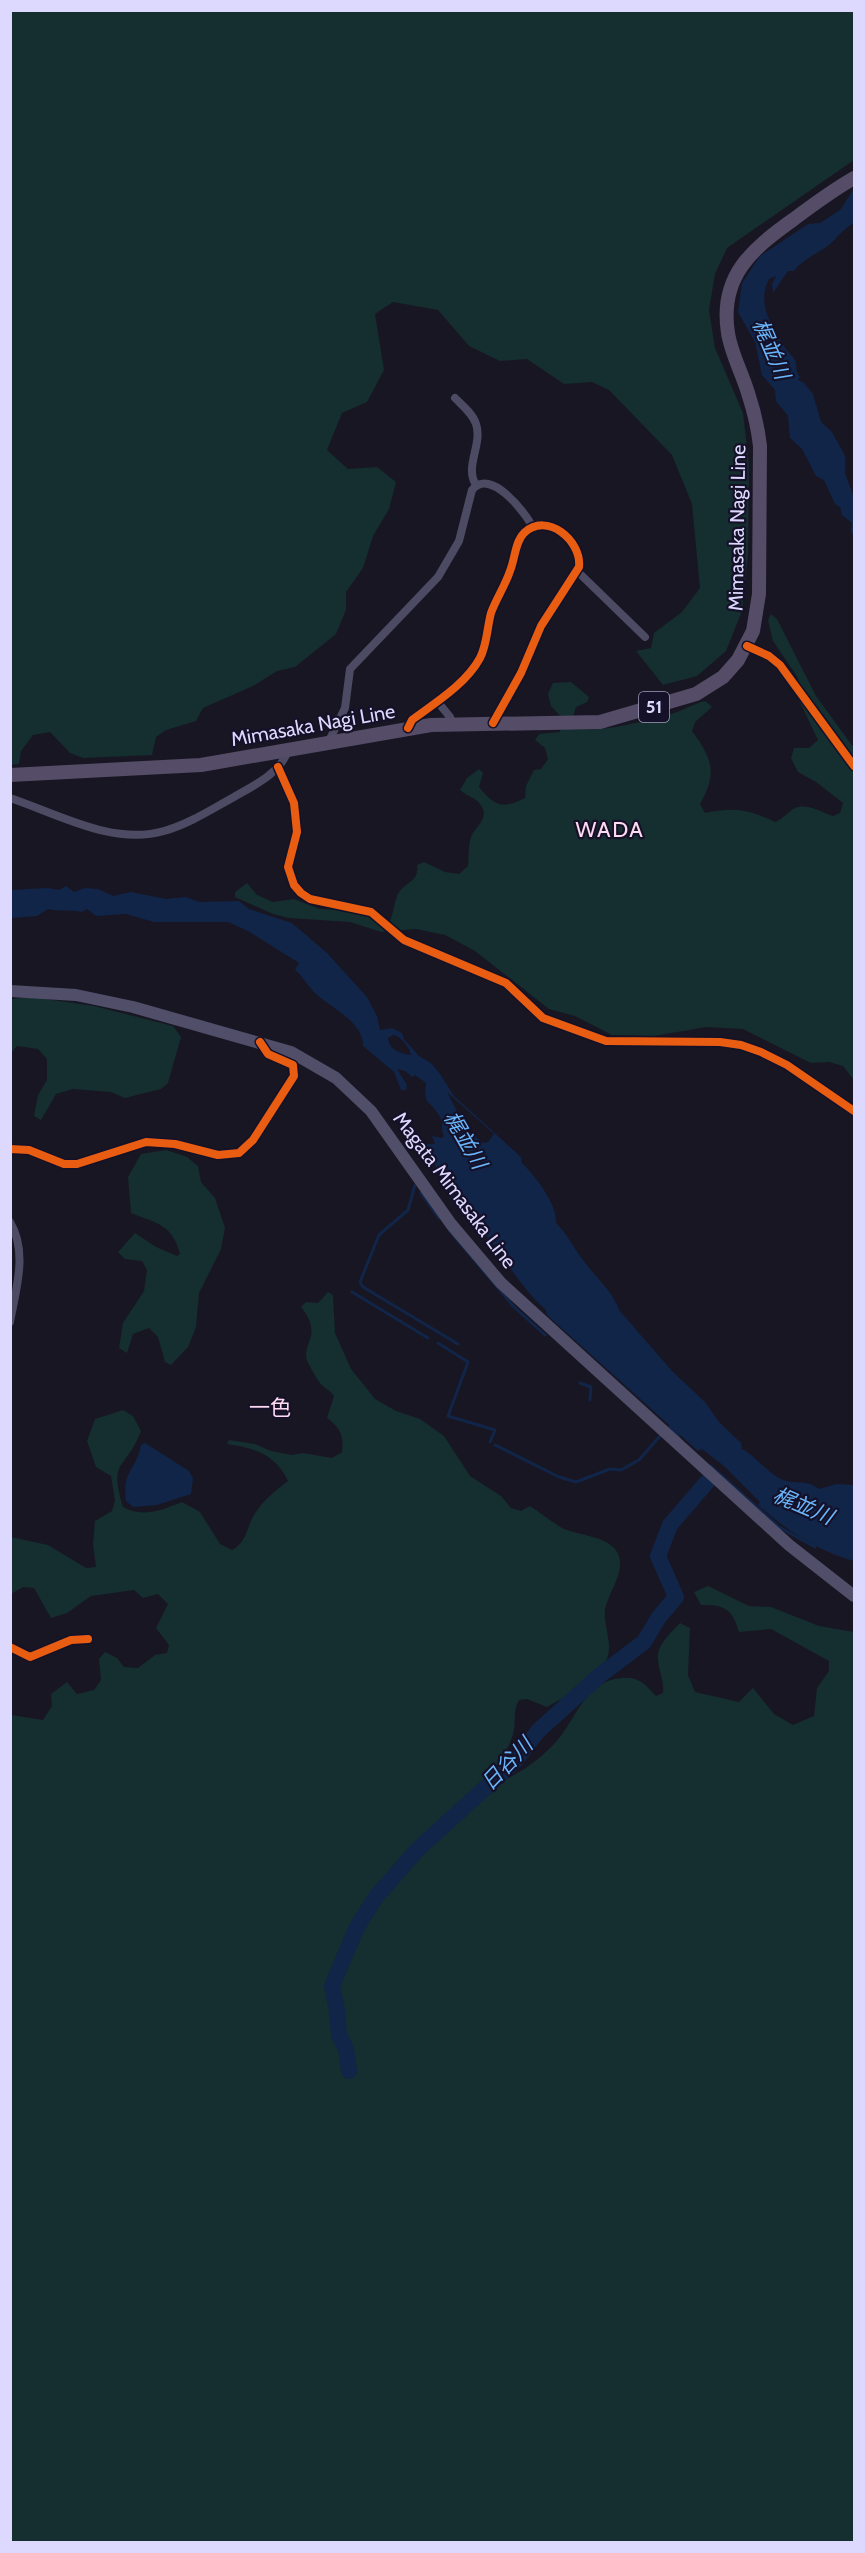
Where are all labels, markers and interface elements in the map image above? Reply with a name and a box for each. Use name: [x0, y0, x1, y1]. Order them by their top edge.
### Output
water label: 梶並川: [748, 315, 796, 385]
street label: Mimasaka Nagi Line: [724, 445, 750, 611]
road number: 51: [639, 692, 669, 722]
street label: Mimasaka Nagi Line: [229, 699, 397, 751]
district label: WADA: [576, 816, 644, 843]
water label: 梶並川: [439, 1106, 493, 1175]
street label: Magata Mimasaka Line: [388, 1107, 522, 1273]
district label: 一色: [249, 1395, 291, 1420]
water label: 梶並川: [769, 1482, 839, 1530]
water label: 日谷川: [476, 1731, 539, 1795]

